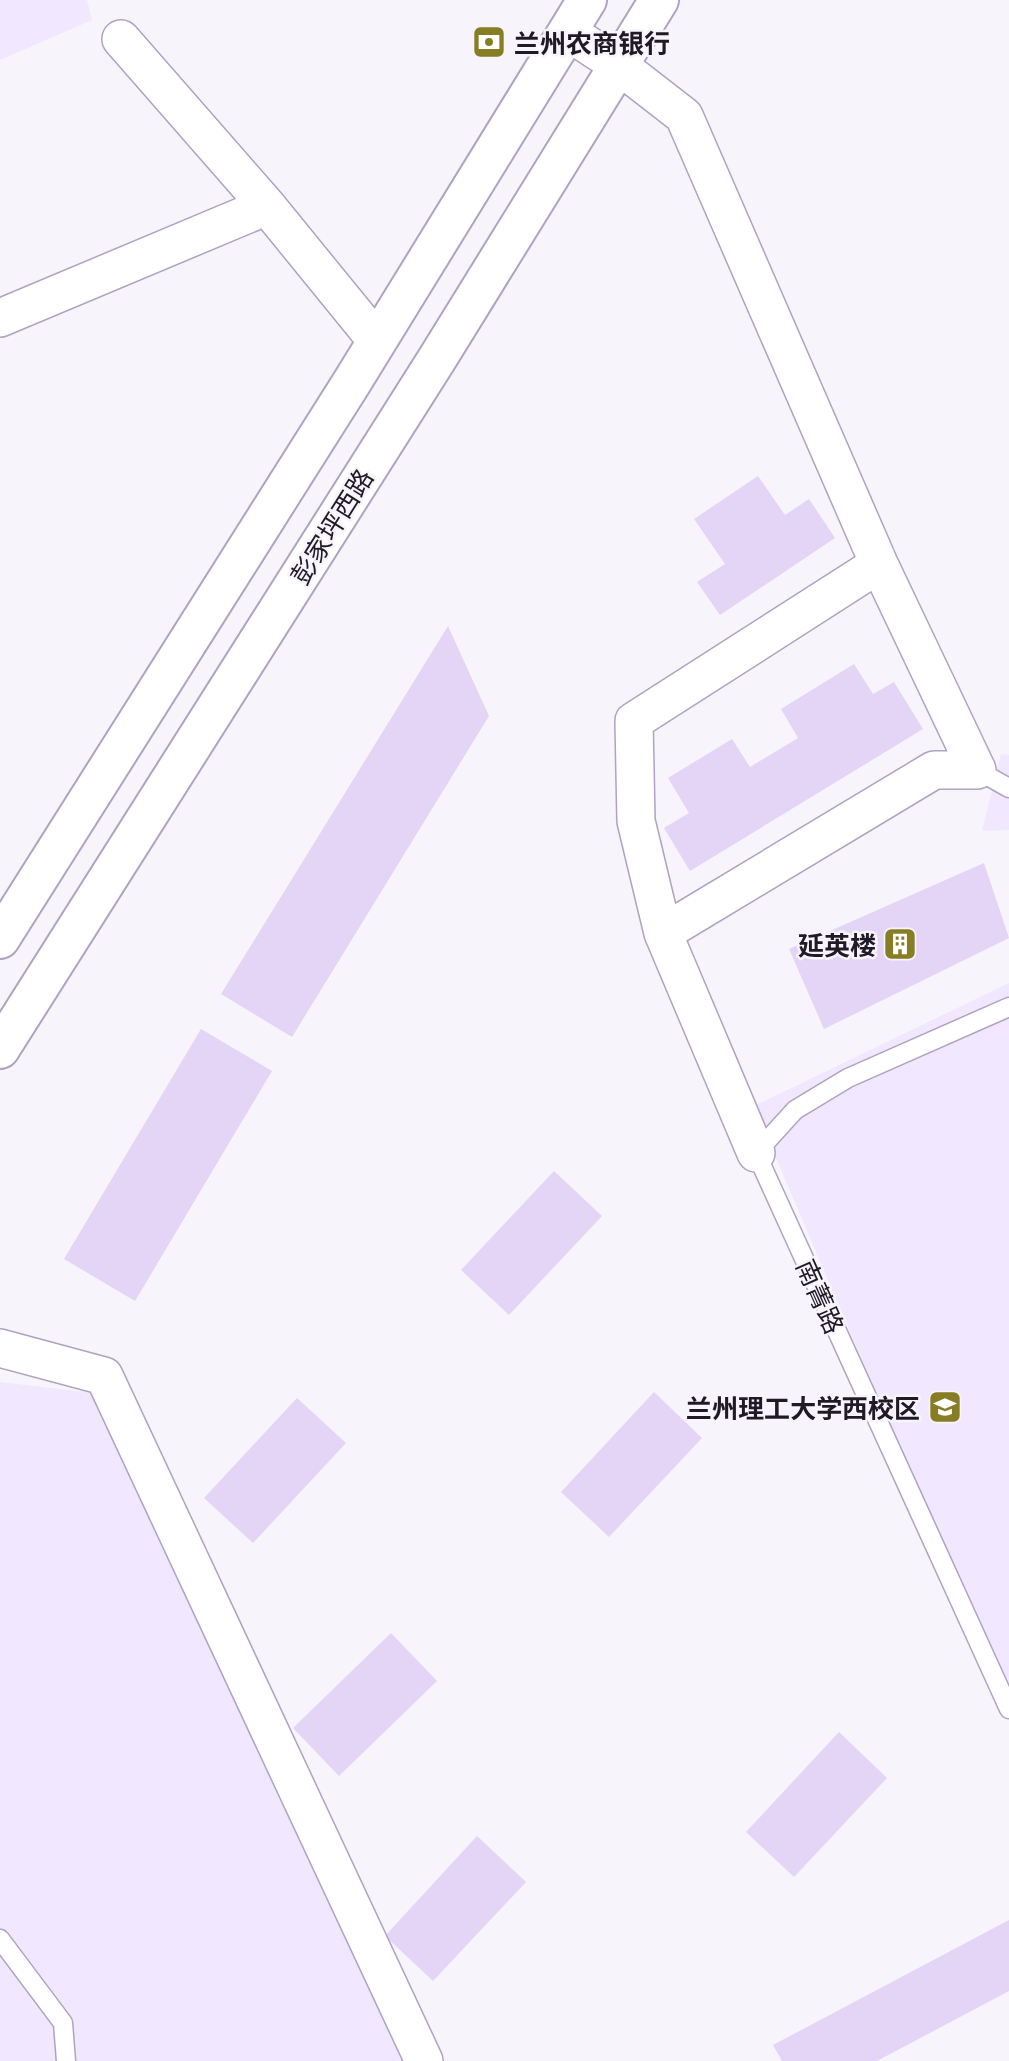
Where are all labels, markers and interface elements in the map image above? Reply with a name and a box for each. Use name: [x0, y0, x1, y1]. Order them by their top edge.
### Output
bank icon: 兰州农商银行: [470, 23, 508, 61]
place label: 兰州农商银行: [514, 27, 670, 58]
street label: 彭家坪西路: [283, 463, 379, 589]
building icon: 延英楼: [881, 925, 919, 963]
place label: 延英楼: [798, 929, 876, 960]
street label: 南菁路: [791, 1254, 851, 1338]
school or university icon: 兰州理工大学西校区: [926, 1388, 964, 1426]
place label: 兰州理工大学西校区: [686, 1392, 920, 1423]

